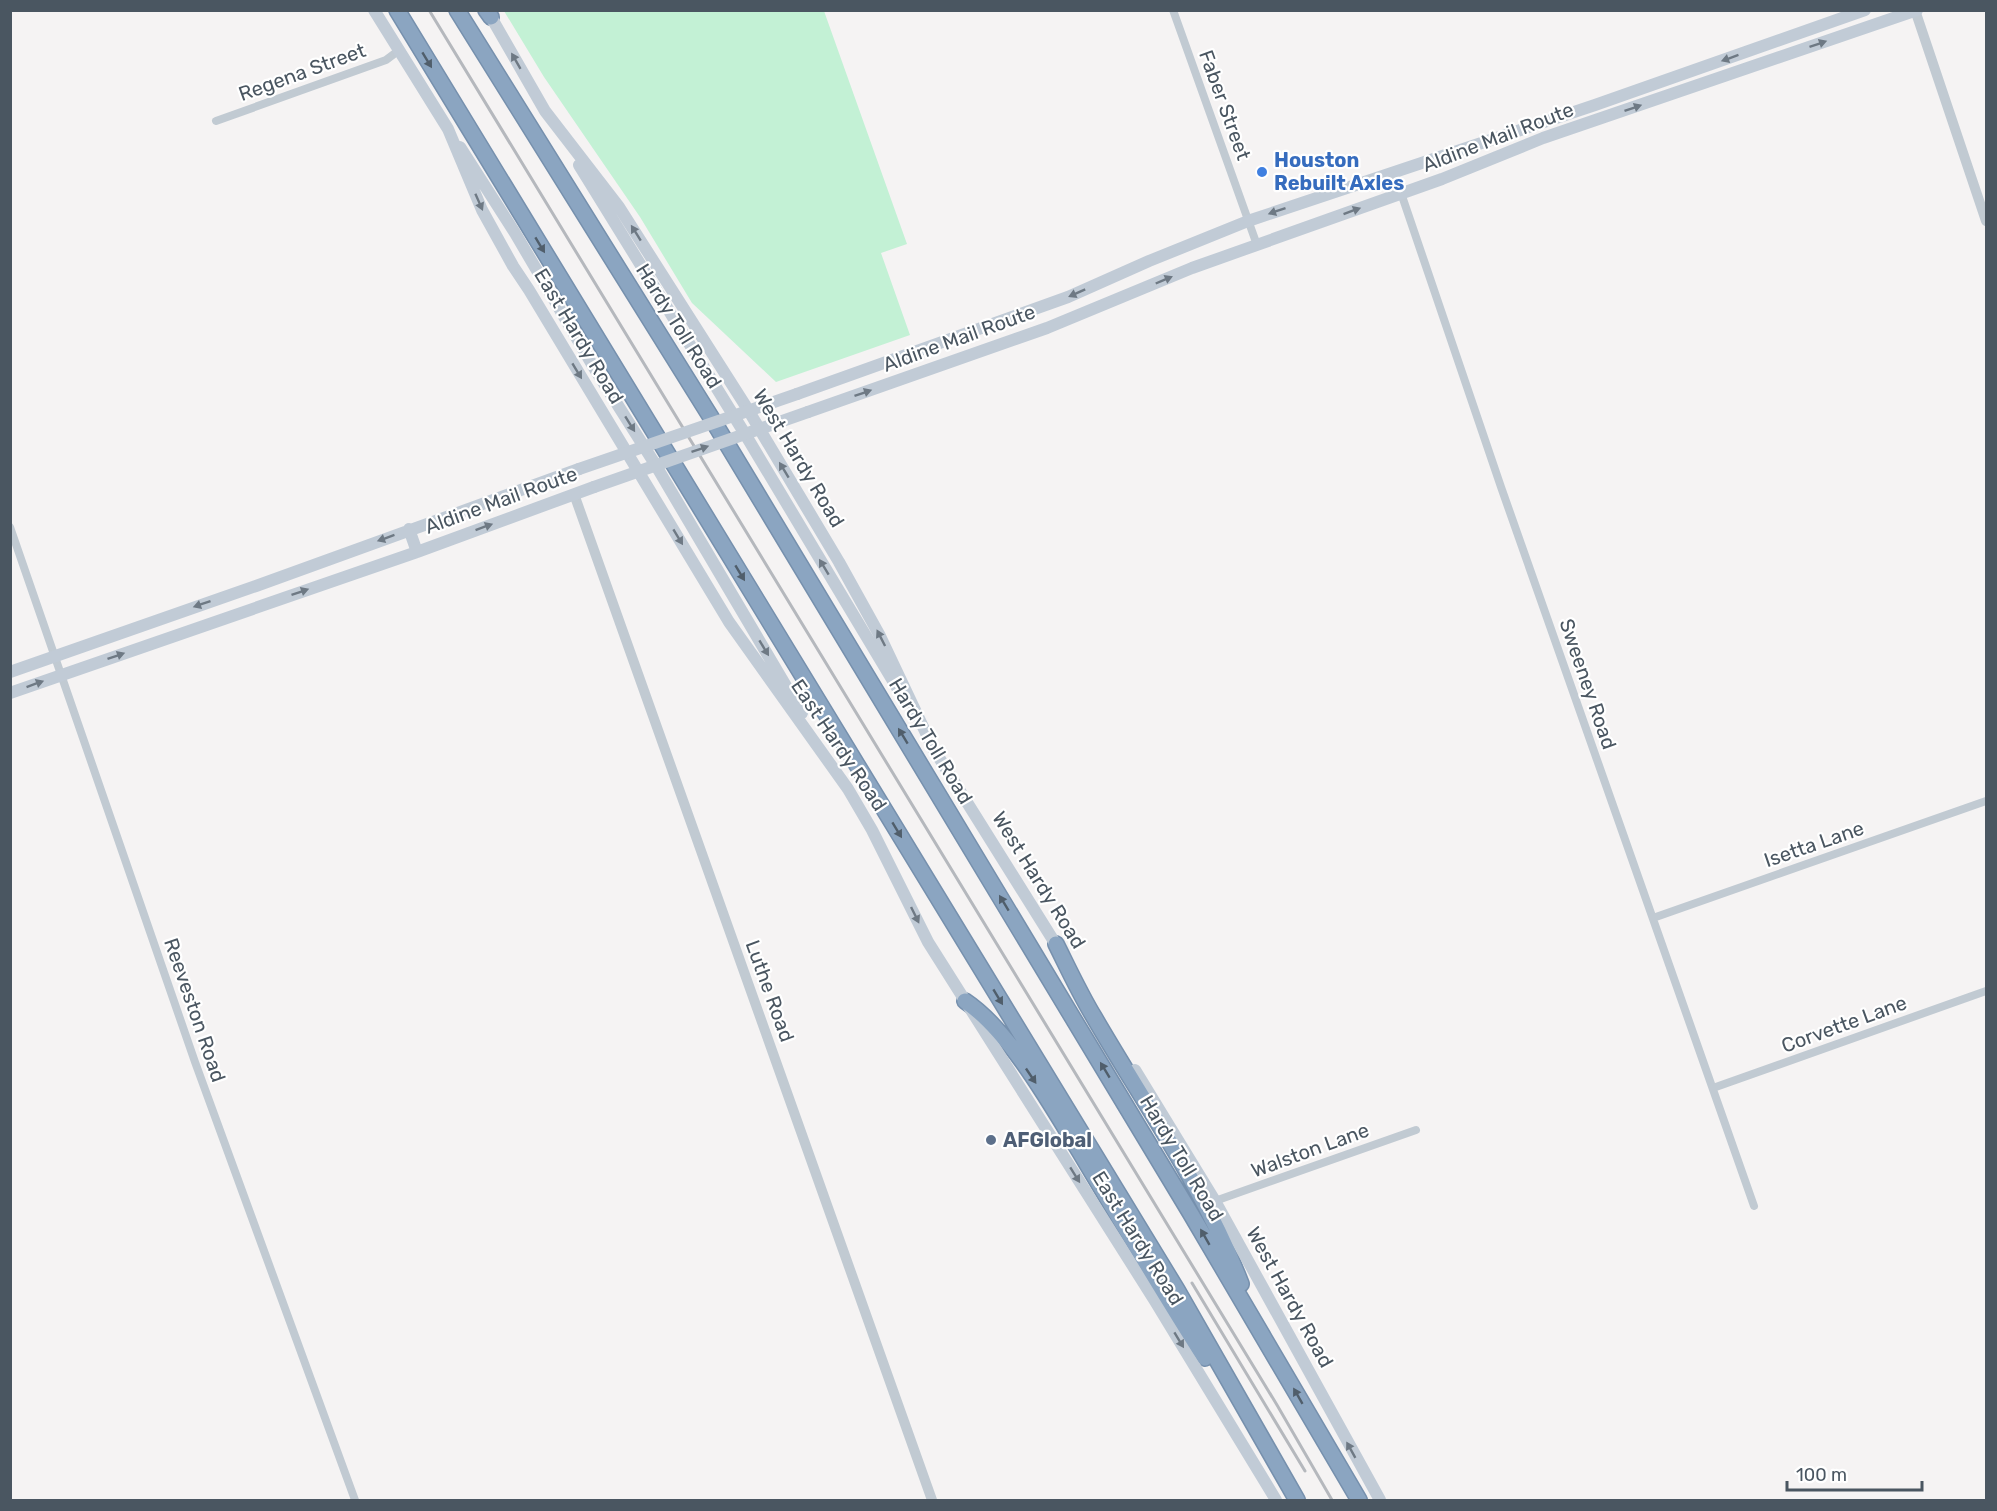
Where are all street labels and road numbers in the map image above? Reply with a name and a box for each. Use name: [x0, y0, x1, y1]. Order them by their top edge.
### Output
street label: Regena Street: [235, 38, 369, 106]
street label: Faber Street: [1194, 47, 1256, 163]
street label: Aldine Mail Route: [1419, 97, 1577, 177]
street label: Hardy Toll Road: [631, 259, 727, 393]
street label: East Hardy Road: [529, 264, 629, 408]
street label: Aldine Mail Route: [880, 299, 1038, 377]
street label: West Hardy Road: [748, 384, 850, 532]
street label: Aldine Mail Route: [422, 461, 580, 539]
street label: Sweeney Road: [1554, 616, 1622, 752]
street label: Hardy Toll Road: [884, 674, 978, 808]
street label: East Hardy Road: [786, 675, 892, 815]
street label: West Hardy Road: [987, 807, 1091, 953]
street label: Isetta Lane: [1761, 816, 1867, 872]
street label: Reeveston Road: [159, 935, 231, 1085]
street label: Luthe Road: [741, 937, 799, 1045]
street label: Corvette Lane: [1778, 990, 1910, 1058]
street label: Hardy Toll Road: [1135, 1091, 1229, 1225]
street label: Walston Lane: [1248, 1118, 1372, 1182]
street label: East Hardy Road: [1087, 1167, 1189, 1309]
street label: West Hardy Road: [1241, 1222, 1339, 1372]

